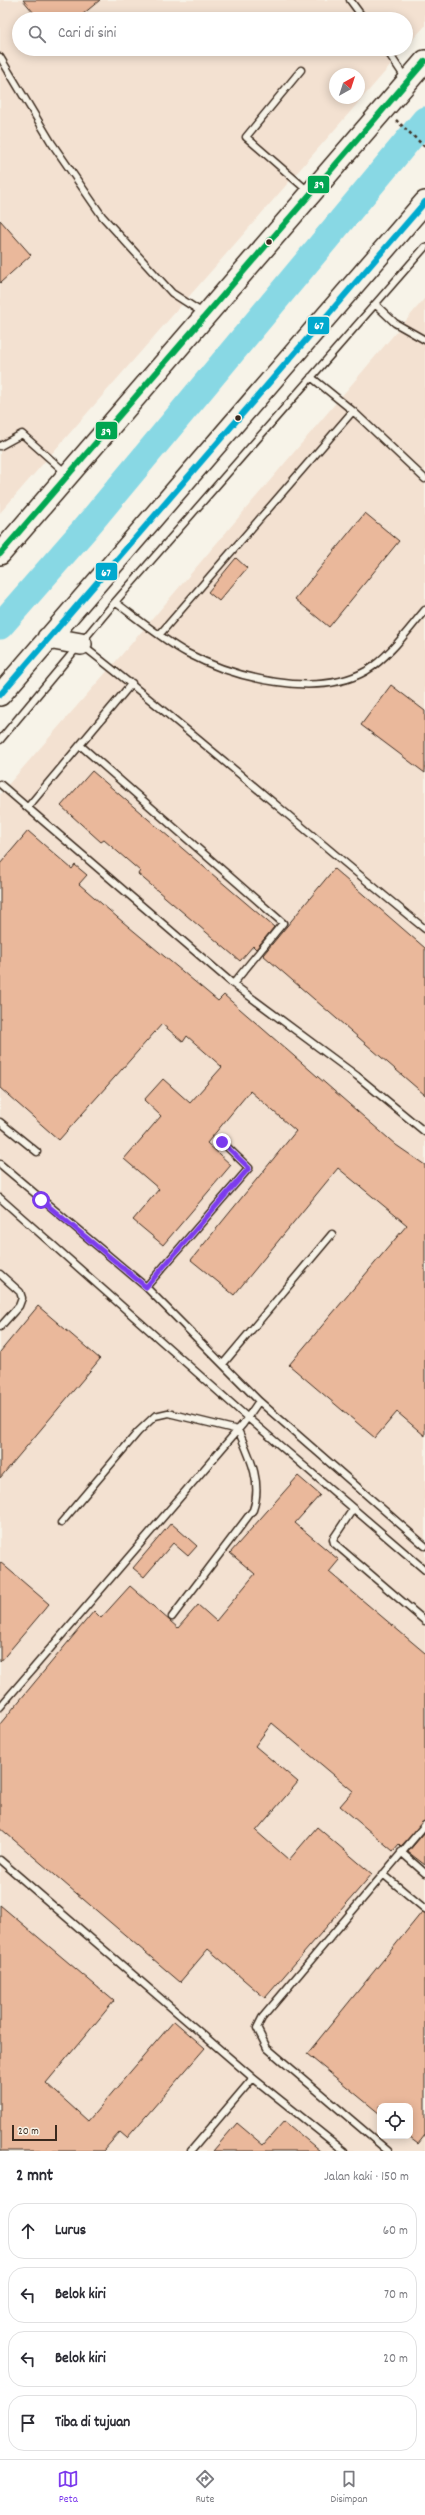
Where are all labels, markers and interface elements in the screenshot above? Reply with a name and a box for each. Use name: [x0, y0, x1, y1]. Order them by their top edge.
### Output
search box: [12, 12, 413, 56]
icon: search: [26, 23, 48, 45]
text: Cari di sini: [58, 23, 116, 45]
north arrow: [329, 68, 365, 104]
line badge: 39: [307, 175, 330, 194]
text: 39: [314, 178, 324, 194]
unlabelled marker: [264, 237, 274, 247]
line badge: 67: [307, 316, 330, 335]
text: 67: [314, 319, 325, 335]
unlabelled marker: [233, 413, 243, 423]
line badge: 39: [95, 421, 118, 440]
text: 39: [101, 425, 111, 441]
line badge: 67: [95, 562, 118, 581]
text: 67: [101, 566, 112, 582]
route end: [213, 1133, 231, 1151]
route start: [32, 1191, 50, 1209]
map controls: [377, 2103, 413, 2139]
button: locate: [377, 2103, 413, 2139]
scale bar: [12, 2123, 57, 2142]
text: 20 m: [18, 2124, 39, 2140]
text: 2 mnt: [16, 2165, 53, 2189]
text: Jalan kaki · 150 m: [324, 2168, 409, 2187]
icon: ahead: [17, 2220, 39, 2242]
text: Lurus: [55, 2220, 86, 2242]
text: 60 m: [383, 2222, 408, 2241]
icon: left: [17, 2284, 39, 2306]
text: Belok kiri: [55, 2284, 106, 2306]
text: 70 m: [384, 2286, 408, 2305]
icon: left: [17, 2348, 39, 2370]
text: Belok kiri: [55, 2348, 106, 2370]
text: 20 m: [383, 2350, 408, 2369]
icon: arrive: [17, 2412, 39, 2434]
text: Tiba di tujuan: [55, 2412, 130, 2434]
tab: Peta: [57, 2468, 79, 2508]
tab: Rute: [194, 2468, 216, 2508]
tab: Disimpan: [330, 2468, 368, 2508]

